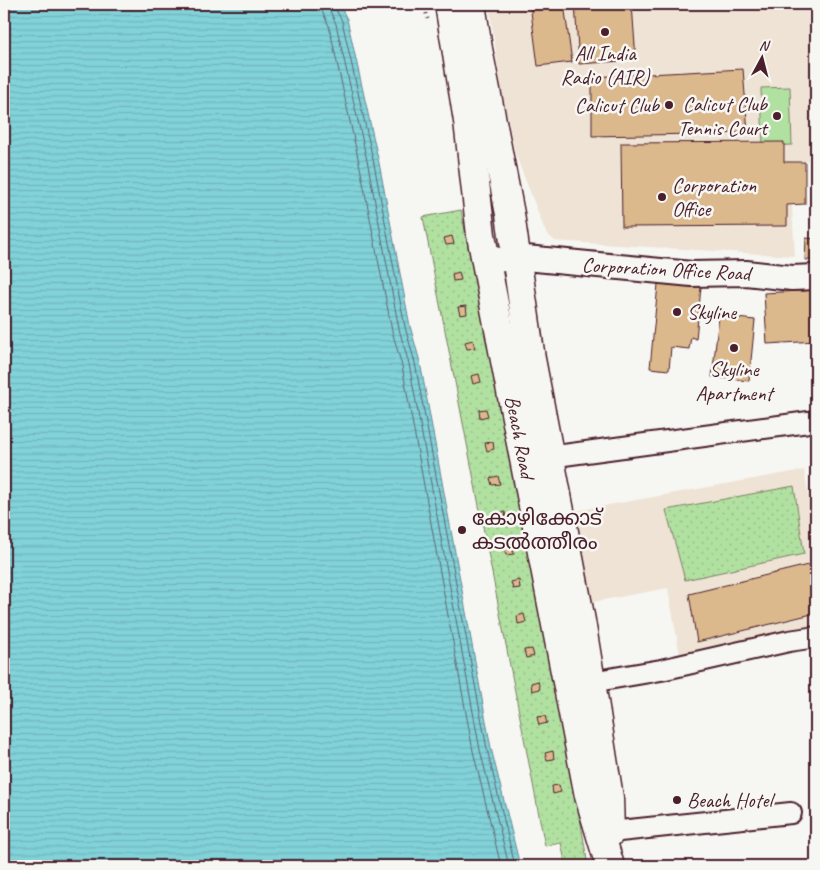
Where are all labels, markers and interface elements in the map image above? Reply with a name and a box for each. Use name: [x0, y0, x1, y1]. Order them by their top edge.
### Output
marker: All India Radio (AIR): [599, 26, 611, 38]
north arrow: [738, 32, 788, 82]
text: N: [758, 37, 771, 55]
place label: All India Radio (AIR): [561, 40, 651, 90]
place label: Calicut Club Tennis Court: [678, 91, 769, 141]
place label: Calicut Club: [575, 92, 661, 118]
marker: Calicut Club: [663, 99, 675, 111]
marker: Calicut Club Tennis Court: [771, 110, 783, 122]
place label: Corporation Office: [672, 172, 757, 222]
marker: Corporation Office: [656, 191, 668, 203]
street label: Corporation Office Road: [581, 252, 754, 287]
place label: Skyline: [687, 299, 737, 325]
marker: Skyline: [671, 306, 683, 318]
marker: Skyline Apartment: [728, 342, 740, 354]
place label: Skyline Apartment: [695, 356, 776, 406]
street label: Beach Road: [499, 394, 541, 483]
place label: കോഴിക്കോട് കടൽത്തീരം: [472, 505, 604, 555]
marker: കോഴിക്കോട് കടൽത്തീരം: [456, 524, 468, 536]
place label: Beach Hotel: [687, 787, 775, 813]
marker: Beach Hotel: [671, 794, 683, 806]

